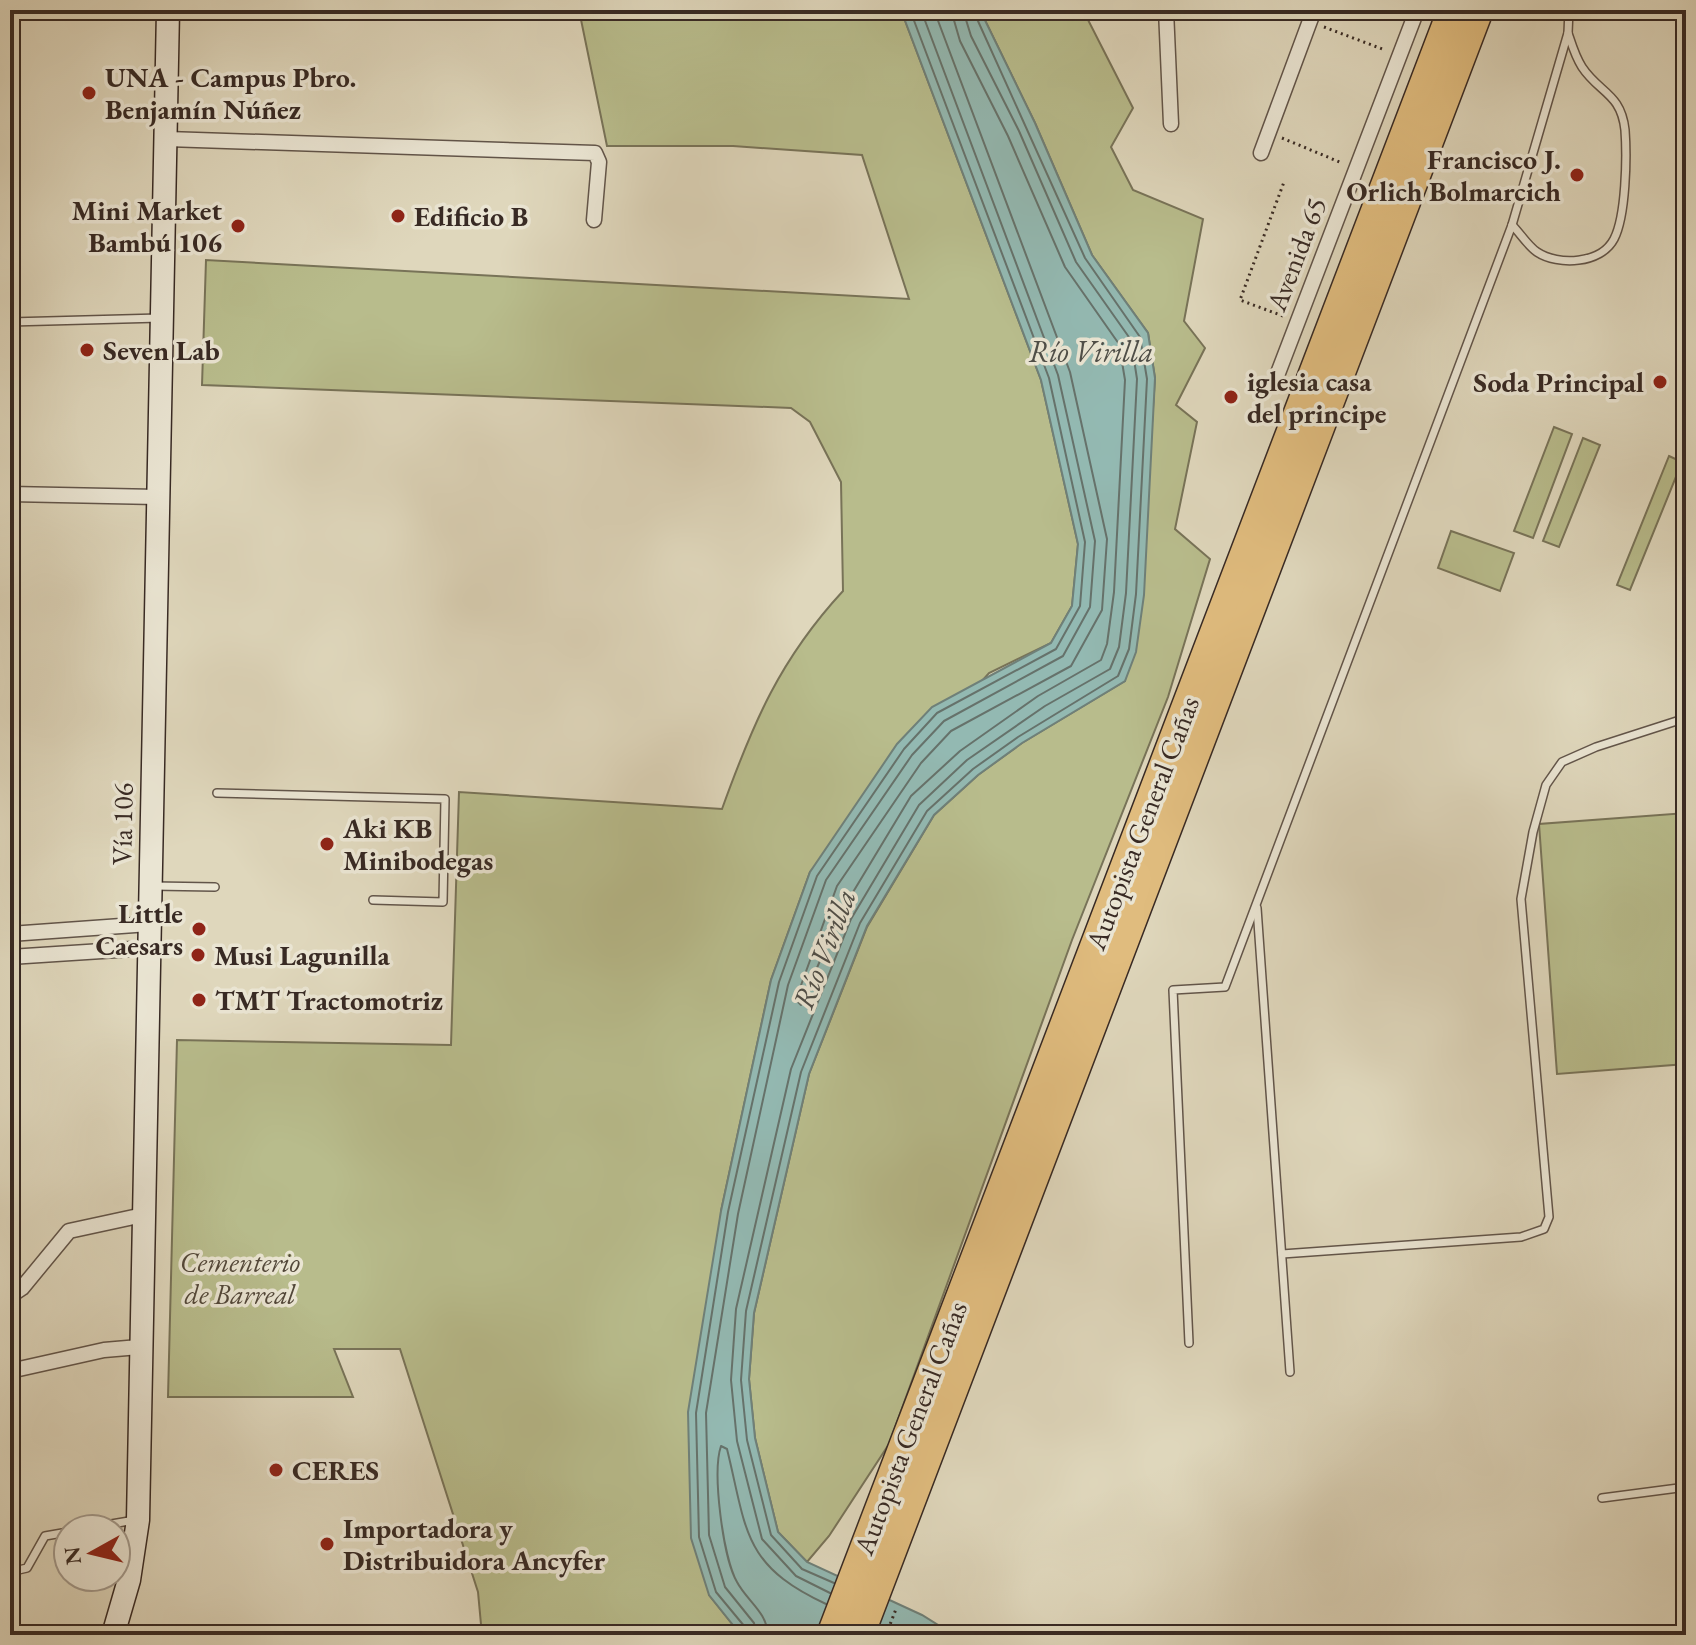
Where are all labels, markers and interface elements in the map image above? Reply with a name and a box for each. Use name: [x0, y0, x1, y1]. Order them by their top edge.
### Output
place label: UNA - Campus Pbro. Benjamín Núñez: [105, 59, 356, 127]
marker: UNA - Campus Pbro. Benjamín Núñez: [80, 84, 98, 102]
place label: Francisco J. Orlich Bolmarcich: [1346, 141, 1561, 209]
marker: Francisco J. Orlich Bolmarcich: [1568, 166, 1586, 184]
place label: Mini Market Bambú 106: [71, 192, 222, 260]
street label: Avenida 65: [1257, 192, 1334, 317]
place label: Edificio B: [414, 198, 528, 234]
marker: Edificio B: [389, 207, 407, 225]
marker: Mini Market Bambú 106: [229, 217, 247, 235]
place label: Seven Lab: [103, 332, 220, 368]
water label: Río Virilla: [1028, 332, 1154, 371]
marker: Seven Lab: [78, 341, 96, 359]
place label: iglesia casa del principe: [1247, 363, 1386, 431]
place label: Soda Principal: [1473, 364, 1644, 400]
marker: Soda Principal: [1651, 373, 1669, 391]
marker: iglesia casa del principe: [1222, 388, 1240, 406]
street label: Autopista General Cañas: [1077, 691, 1207, 956]
street label: Vía 106: [103, 783, 141, 865]
place label: Aki KB Minibodegas: [342, 810, 493, 878]
marker: Aki KB Minibodegas: [318, 835, 336, 853]
water label: Río Virilla: [783, 884, 865, 1014]
place label: Little Caesars: [96, 895, 183, 963]
marker: Little Caesars: [190, 920, 208, 938]
place label: Musi Lagunilla: [214, 937, 391, 973]
marker: Musi Lagunilla: [189, 946, 207, 964]
place label: TMT Tractomotriz: [215, 982, 443, 1018]
marker: TMT Tractomotriz: [190, 991, 208, 1009]
park label: Cementerio de Barreal: [180, 1244, 300, 1312]
street label: Autopista General Cañas: [845, 1296, 975, 1561]
place label: CERES: [292, 1452, 379, 1488]
marker: CERES: [267, 1461, 285, 1479]
place label: Importadora y Distribuidora Ancyfer: [343, 1510, 606, 1578]
north arrow: [52, 1513, 132, 1593]
marker: Importadora y Distribuidora Ancyfer: [318, 1535, 336, 1553]
text: N: [57, 1545, 88, 1567]

